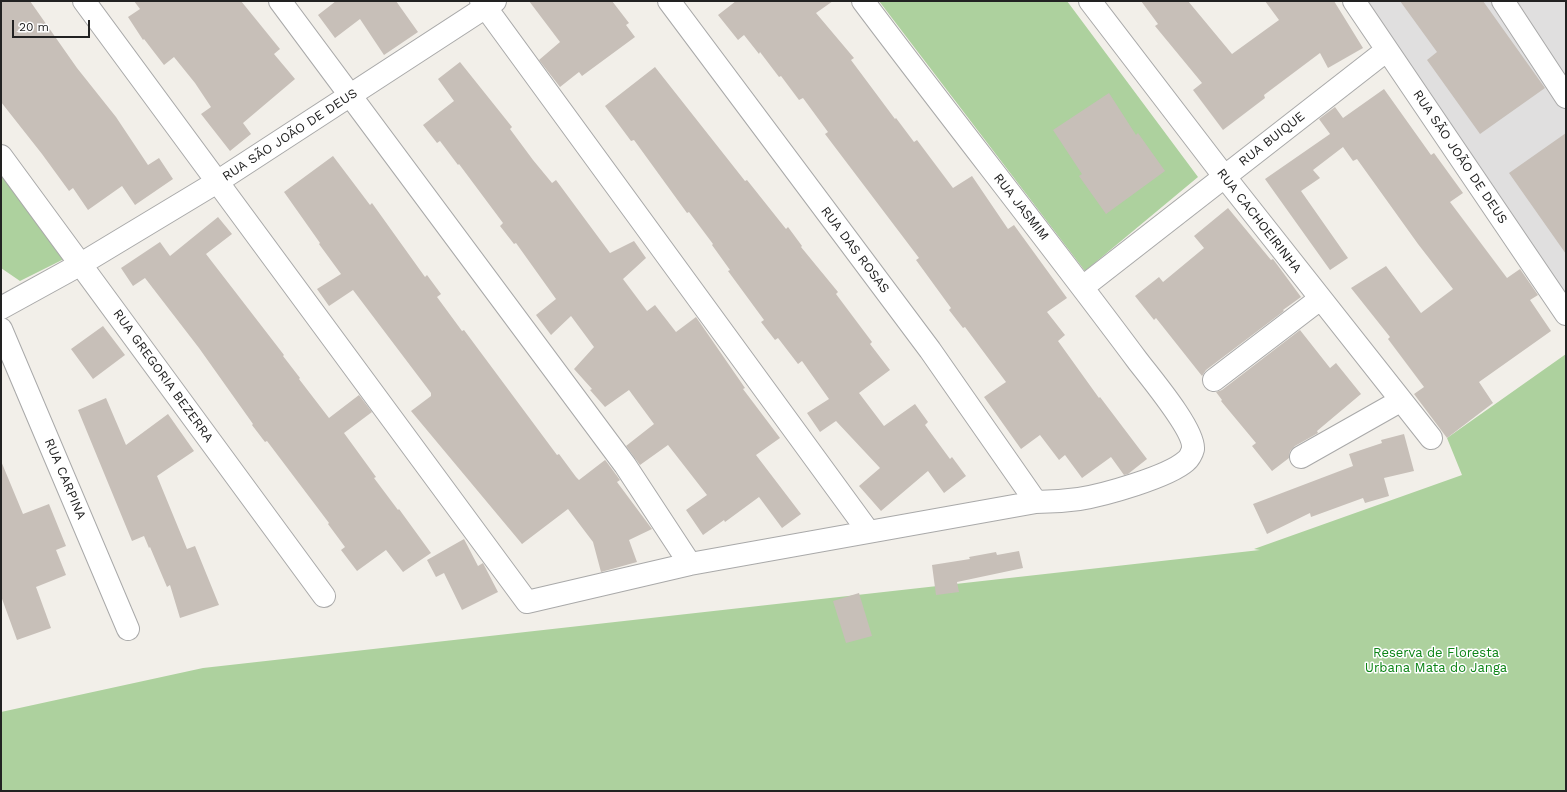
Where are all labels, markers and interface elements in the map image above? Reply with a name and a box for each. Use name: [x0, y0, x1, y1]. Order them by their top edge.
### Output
scale bar: [14, 12, 92, 38]
text: 20 m: [19, 20, 49, 34]
street label: RUA SÃO JOÃO DE DEUS: [220, 85, 360, 185]
street label: RUA SÃO JOÃO DE DEUS: [1409, 87, 1511, 227]
street label: RUA BUIQUE: [1236, 108, 1308, 170]
street label: RUA CACHOEIRINHA: [1213, 166, 1305, 276]
street label: RUA JASMIM: [990, 170, 1052, 244]
street label: RUA DAS ROSAS: [817, 204, 893, 296]
street label: RUA GREGORIA BEZERRA: [110, 306, 216, 446]
street label: RUA CARPINA: [41, 436, 89, 522]
park label: Reserva de Floresta Urbana Mata do Janga: [1365, 645, 1507, 676]

